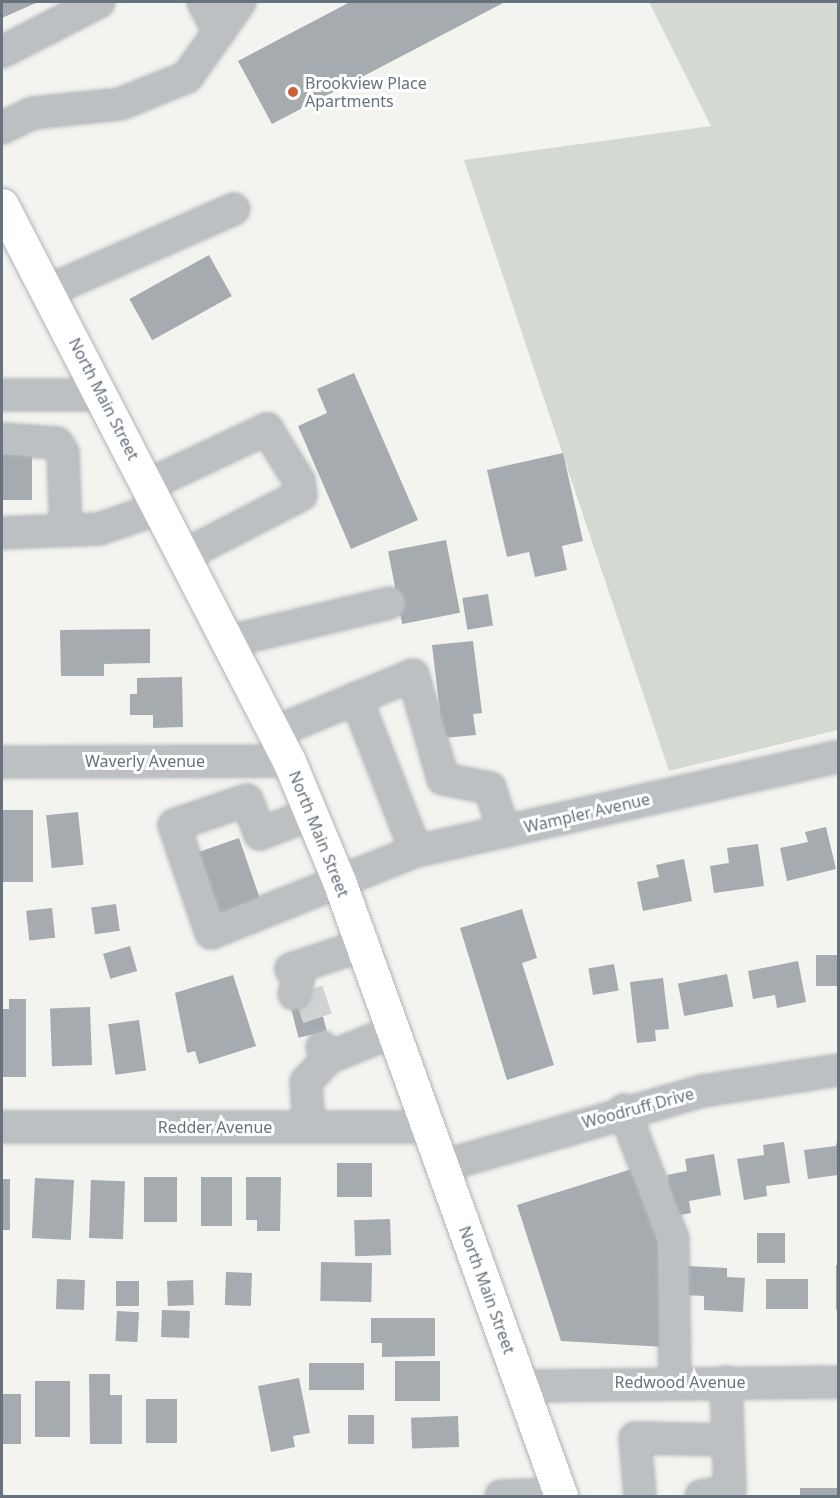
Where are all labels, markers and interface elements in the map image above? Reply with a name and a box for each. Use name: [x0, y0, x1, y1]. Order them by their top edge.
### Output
place label: Brookview Place Apartments: [305, 73, 427, 111]
marker: Brookview Place Apartments: [286, 85, 300, 99]
street label: North Main Street: [65, 335, 143, 463]
street label: Waverly Avenue: [85, 751, 205, 771]
street label: North Main Street: [285, 768, 353, 900]
street label: Wampler Avenue: [522, 789, 652, 837]
street label: Woodruff Drive: [580, 1084, 696, 1132]
street label: Redder Avenue: [158, 1117, 272, 1137]
street label: North Main Street: [455, 1223, 519, 1357]
street label: Redwood Avenue: [615, 1372, 745, 1392]

